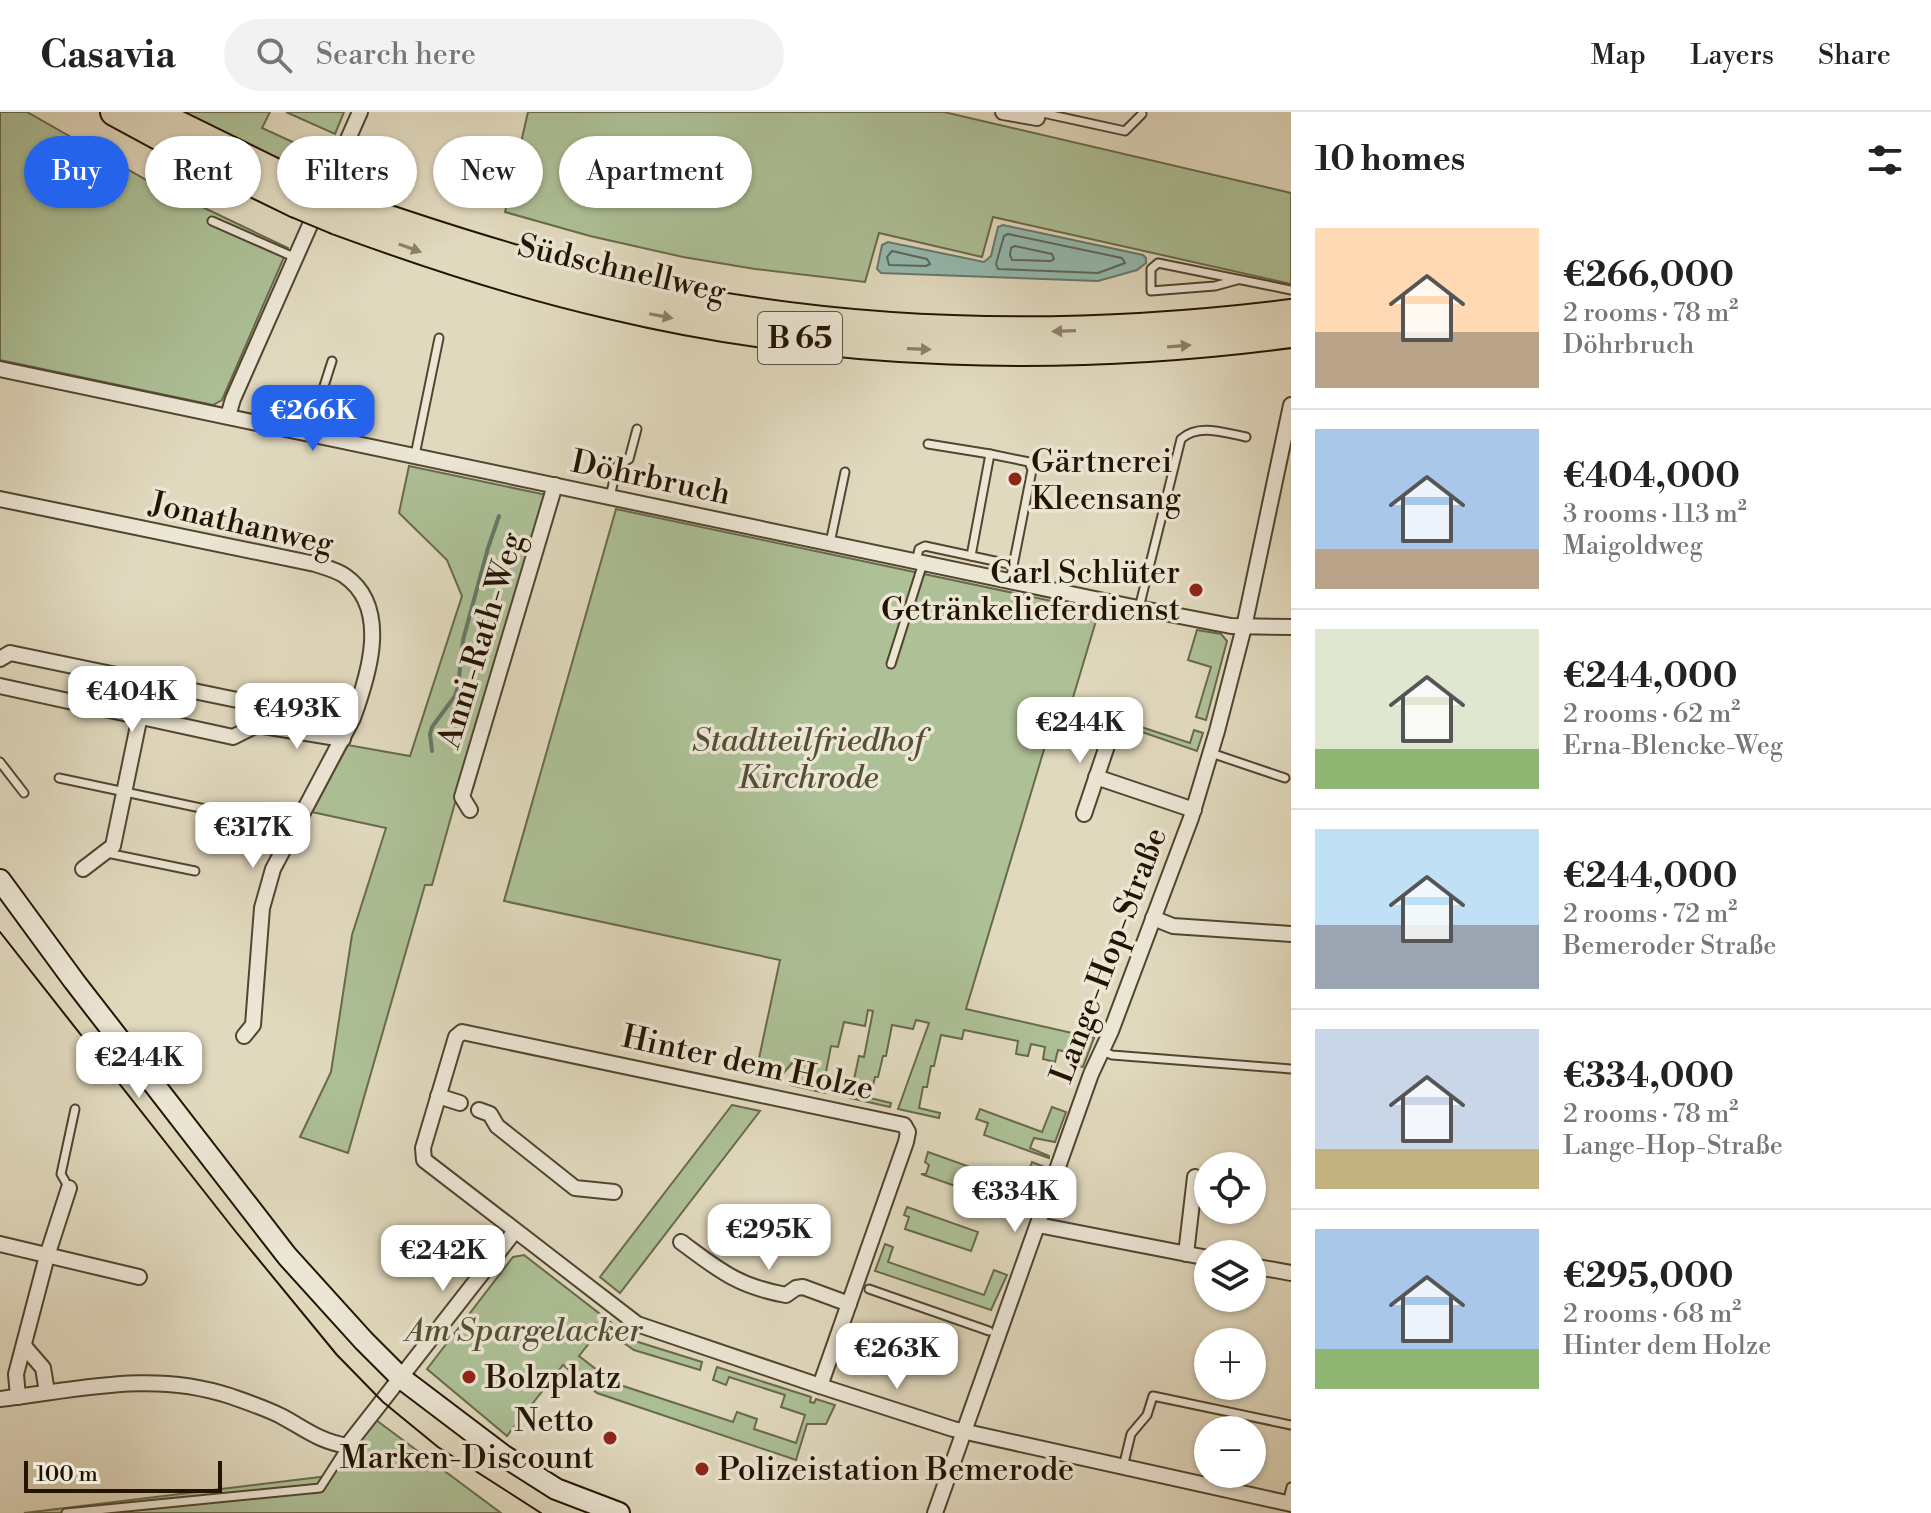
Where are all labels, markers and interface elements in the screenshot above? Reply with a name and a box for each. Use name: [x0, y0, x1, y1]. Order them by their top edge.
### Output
search box: [224, 19, 784, 91]
text: Casavia: [40, 32, 176, 79]
icon: search: [252, 33, 296, 77]
text: Search here: [316, 36, 476, 74]
text: Map: [1591, 38, 1646, 73]
text: Layers: [1690, 38, 1774, 73]
text: Share: [1818, 38, 1891, 73]
chip: Buy: [24, 136, 129, 208]
chip: Rent: [145, 136, 261, 208]
chip: Filters: [277, 136, 417, 208]
chip: New: [433, 136, 543, 208]
chip: Apartment: [559, 136, 752, 208]
icon: filters: [1863, 138, 1907, 182]
text: 10 homes: [1315, 139, 1465, 181]
street label: Südschnellweg: [514, 226, 730, 312]
one-way arrow: [399, 242, 423, 255]
text: €266,000: [1563, 255, 1734, 297]
icon: home: [1379, 260, 1475, 356]
text: 2 rooms · 78 m²: [1563, 297, 1738, 329]
one-way arrow: [649, 310, 674, 322]
road number: B 65: [758, 312, 842, 364]
one-way arrow: [1051, 325, 1076, 338]
text: Döhrbruch: [1563, 329, 1694, 361]
one-way arrow: [1167, 339, 1192, 352]
one-way arrow: [907, 342, 932, 355]
pin: €266K: [257, 385, 369, 453]
text: €266K: [269, 395, 357, 427]
street label: Döhrbruch: [568, 442, 734, 514]
place label: Gärtnerei Kleensang: [1031, 442, 1181, 519]
text: €404,000: [1563, 456, 1740, 498]
icon: home: [1379, 461, 1475, 557]
marker: Gärtnerei Kleensang: [1006, 470, 1024, 488]
street label: Jonathanweg: [145, 483, 338, 565]
text: 3 rooms · 113 m²: [1563, 498, 1747, 530]
street label: Anni-Rath-Weg: [429, 527, 533, 754]
text: Maigoldweg: [1563, 530, 1703, 562]
place label: Carl Schlüter Getränkelieferdienst: [881, 553, 1180, 630]
marker: Carl Schlüter Getränkelieferdienst: [1187, 581, 1205, 599]
text: €244,000: [1563, 656, 1737, 698]
icon: home: [1379, 661, 1475, 757]
pin: €404K: [76, 666, 188, 734]
text: €404K: [86, 676, 178, 708]
pin: €493K: [241, 683, 353, 751]
text: €493K: [253, 693, 341, 725]
pin: €244K: [1024, 697, 1136, 765]
text: 2 rooms · 62 m²: [1563, 698, 1740, 730]
text: €244K: [1035, 707, 1125, 739]
park label: Stadtteilfriedhof Kirchrode: [692, 721, 932, 798]
text: Erna-Blencke-Weg: [1563, 730, 1783, 762]
pin: €317K: [197, 802, 309, 870]
text: €317K: [213, 812, 293, 844]
street label: Lange-Hop-Straße: [1042, 822, 1176, 1089]
text: €244,000: [1563, 856, 1737, 898]
icon: home: [1379, 861, 1475, 957]
text: 2 rooms · 72 m²: [1563, 898, 1737, 930]
text: Bemeroder Straße: [1563, 930, 1776, 962]
street label: Hinter dem Holze: [618, 1017, 877, 1109]
pin: €244K: [83, 1032, 195, 1100]
text: €244K: [94, 1042, 184, 1074]
text: €334,000: [1563, 1056, 1734, 1098]
icon: home: [1379, 1061, 1475, 1157]
text: 2 rooms · 78 m²: [1563, 1098, 1738, 1130]
text: Lange-Hop-Straße: [1563, 1130, 1783, 1162]
map controls: [1194, 1152, 1266, 1488]
button: locate: [1194, 1152, 1266, 1224]
pin: €334K: [959, 1166, 1071, 1234]
text: €334K: [971, 1176, 1059, 1208]
pin: €295K: [713, 1204, 825, 1272]
text: €295K: [726, 1214, 812, 1246]
pin: €242K: [387, 1225, 499, 1293]
text: €242K: [399, 1235, 487, 1267]
button: layers: [1194, 1240, 1266, 1312]
text: €295,000: [1563, 1256, 1734, 1298]
icon: home: [1379, 1261, 1475, 1357]
text: 2 rooms · 68 m²: [1563, 1298, 1741, 1330]
park label: Am Spargelacker: [402, 1311, 644, 1351]
pin: €263K: [841, 1323, 953, 1391]
button: +: [1194, 1328, 1266, 1400]
text: Hinter dem Holze: [1563, 1330, 1771, 1362]
text: €263K: [854, 1333, 940, 1365]
place label: Bolzplatz: [484, 1358, 621, 1398]
marker: Bolzplatz: [460, 1368, 478, 1386]
place label: Netto Marken-Discount: [340, 1401, 594, 1478]
button: −: [1194, 1416, 1266, 1488]
marker: Netto Marken-Discount: [601, 1429, 619, 1447]
place label: Polizeistation Bemerode: [718, 1450, 1074, 1490]
scale bar: [24, 1457, 222, 1493]
marker: Polizeistation Bemerode: [693, 1460, 711, 1478]
text: 100 m: [36, 1461, 98, 1488]

